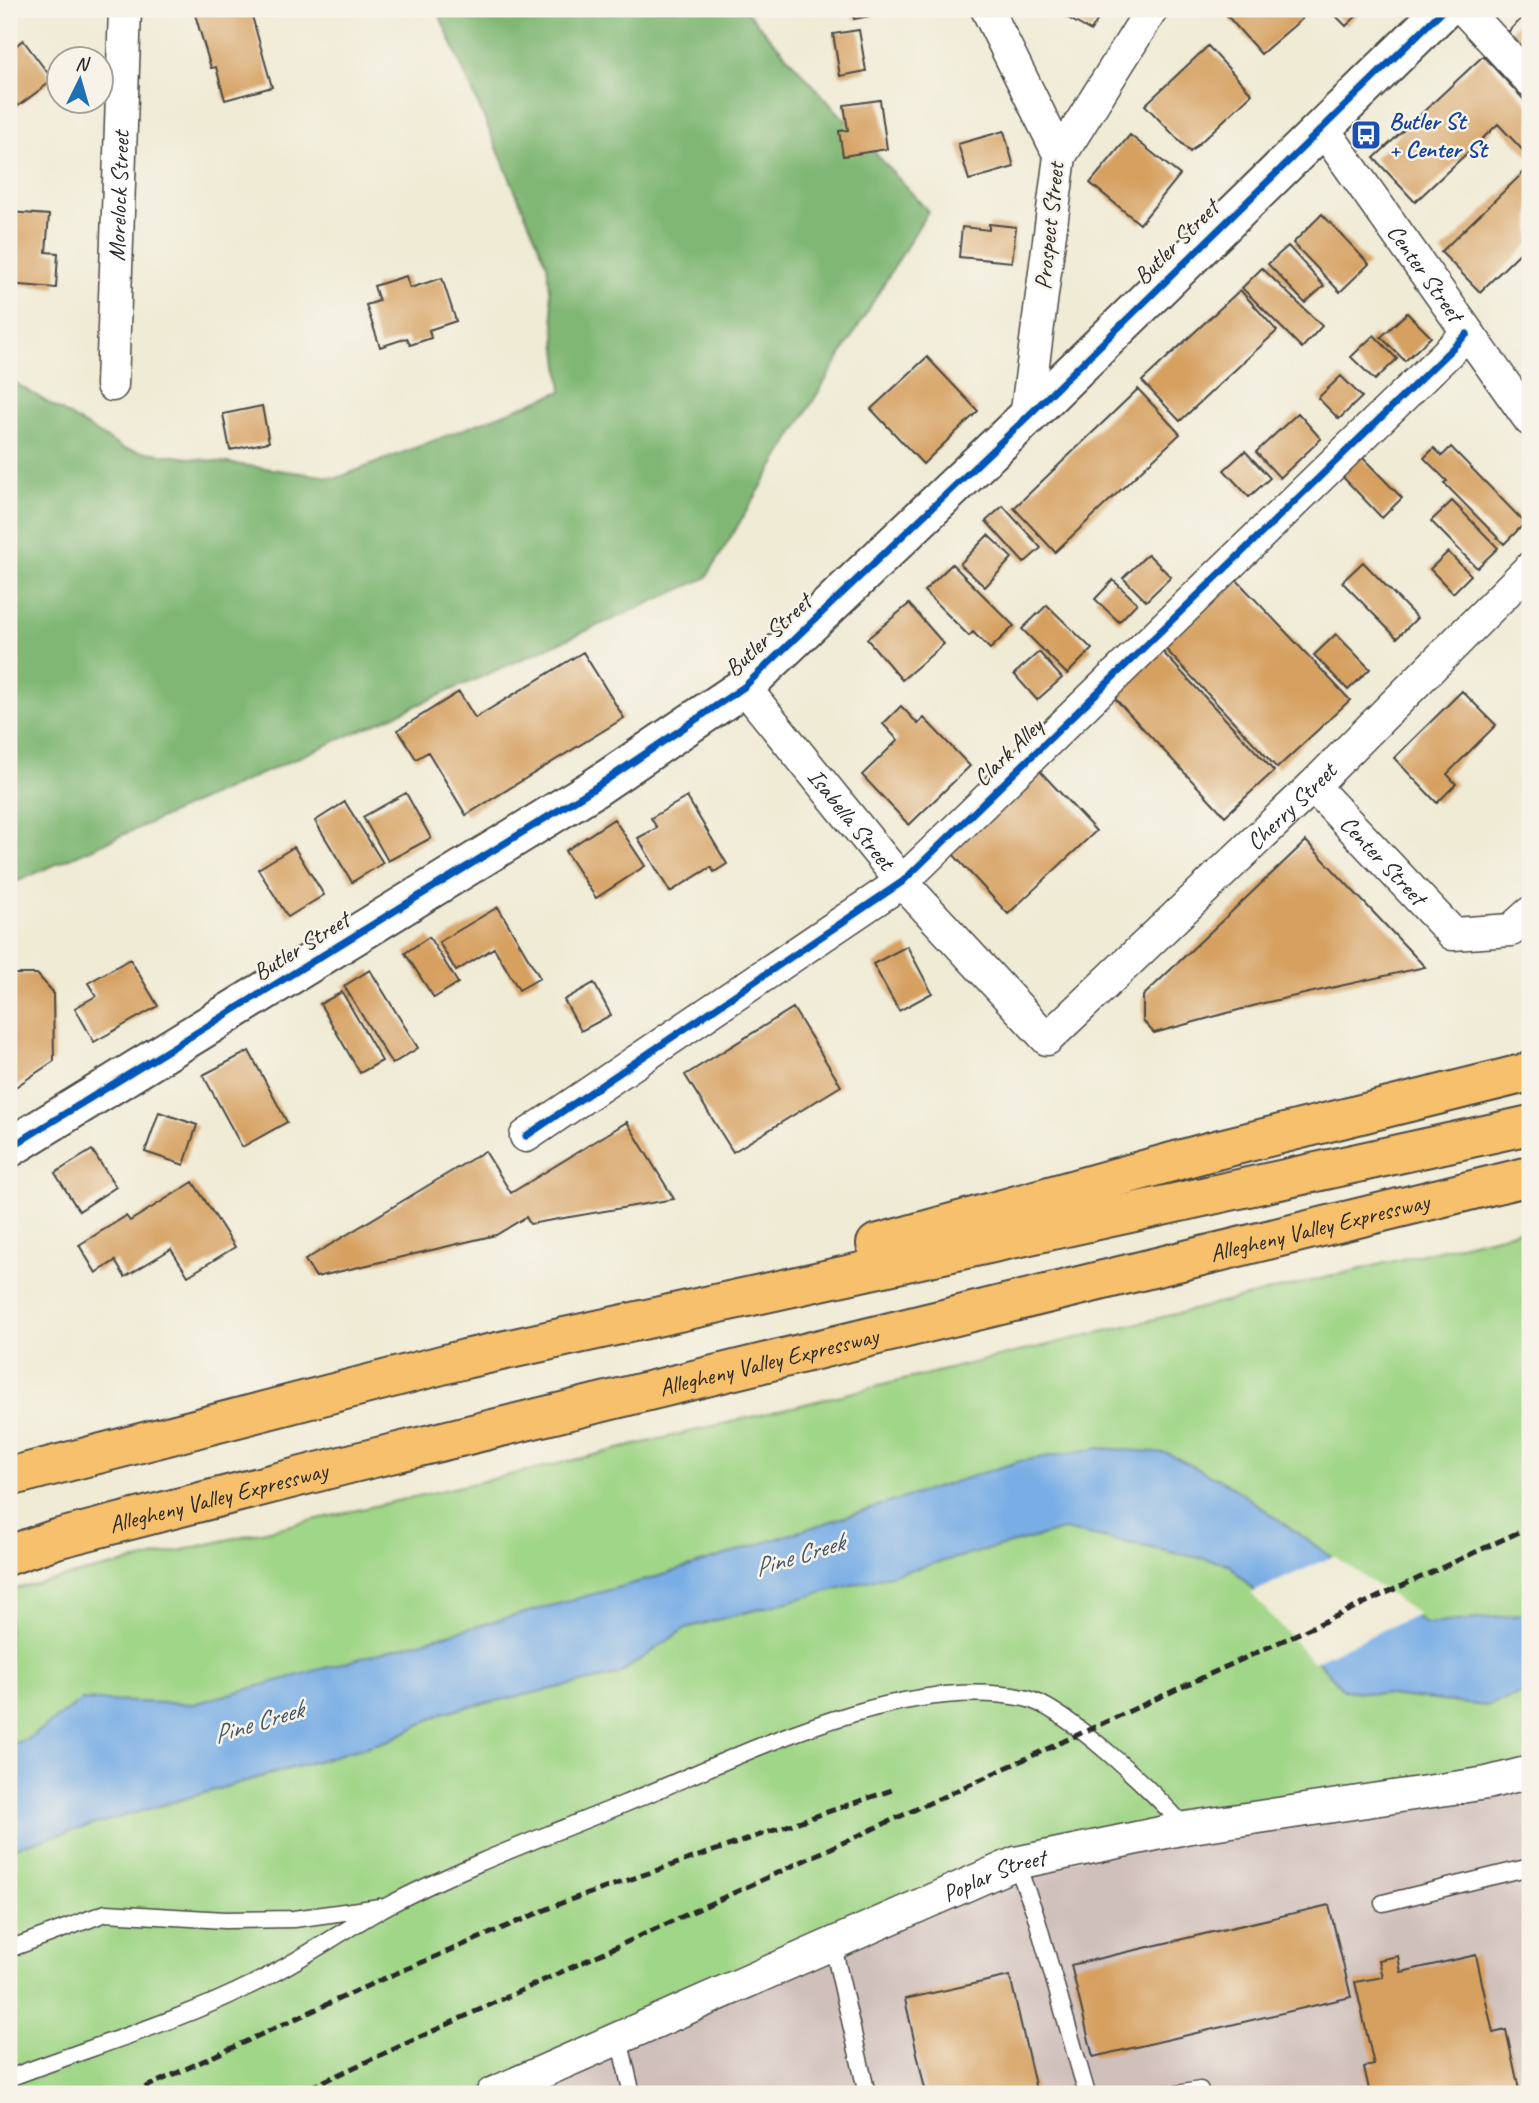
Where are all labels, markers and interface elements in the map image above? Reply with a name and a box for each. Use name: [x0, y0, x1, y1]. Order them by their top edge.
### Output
north arrow: [46, 46, 116, 116]
text: N: [74, 52, 92, 77]
place label: Butler St + Center St: [1389, 106, 1490, 164]
bus stop icon: Butler St + Center St: [1349, 118, 1383, 152]
street label: Morelock Street: [101, 129, 136, 262]
street label: Prospect Street: [1027, 159, 1071, 291]
street label: Butler Street: [1127, 191, 1227, 291]
street label: Center Street: [1380, 218, 1472, 330]
street label: Butler Street: [718, 585, 820, 683]
street label: Clark Alley: [967, 710, 1050, 792]
street label: Cherry Street: [1240, 755, 1344, 856]
street label: Isabella Street: [801, 762, 902, 877]
street label: Center Street: [1334, 809, 1435, 913]
street label: Butler Street: [247, 903, 357, 987]
street label: Allegheny Valley Expressway: [1207, 1186, 1434, 1269]
street label: Allegheny Valley Expressway: [656, 1320, 883, 1403]
street label: Allegheny Valley Expressway: [106, 1455, 332, 1540]
water label: Pine Creek: [750, 1524, 853, 1584]
water label: Pine Creek: [209, 1691, 312, 1751]
street label: Poplar Street: [938, 1842, 1051, 1909]

